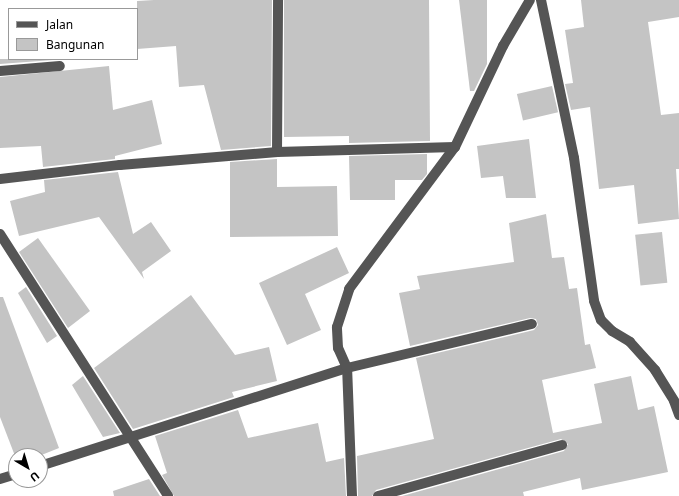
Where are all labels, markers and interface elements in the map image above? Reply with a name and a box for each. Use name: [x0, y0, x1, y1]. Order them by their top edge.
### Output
legend: [8, 8, 138, 60]
text: Jalan: [46, 16, 73, 33]
text: Bangunan: [46, 36, 104, 53]
north arrow: [8, 448, 48, 488]
text: U: [27, 469, 43, 486]

